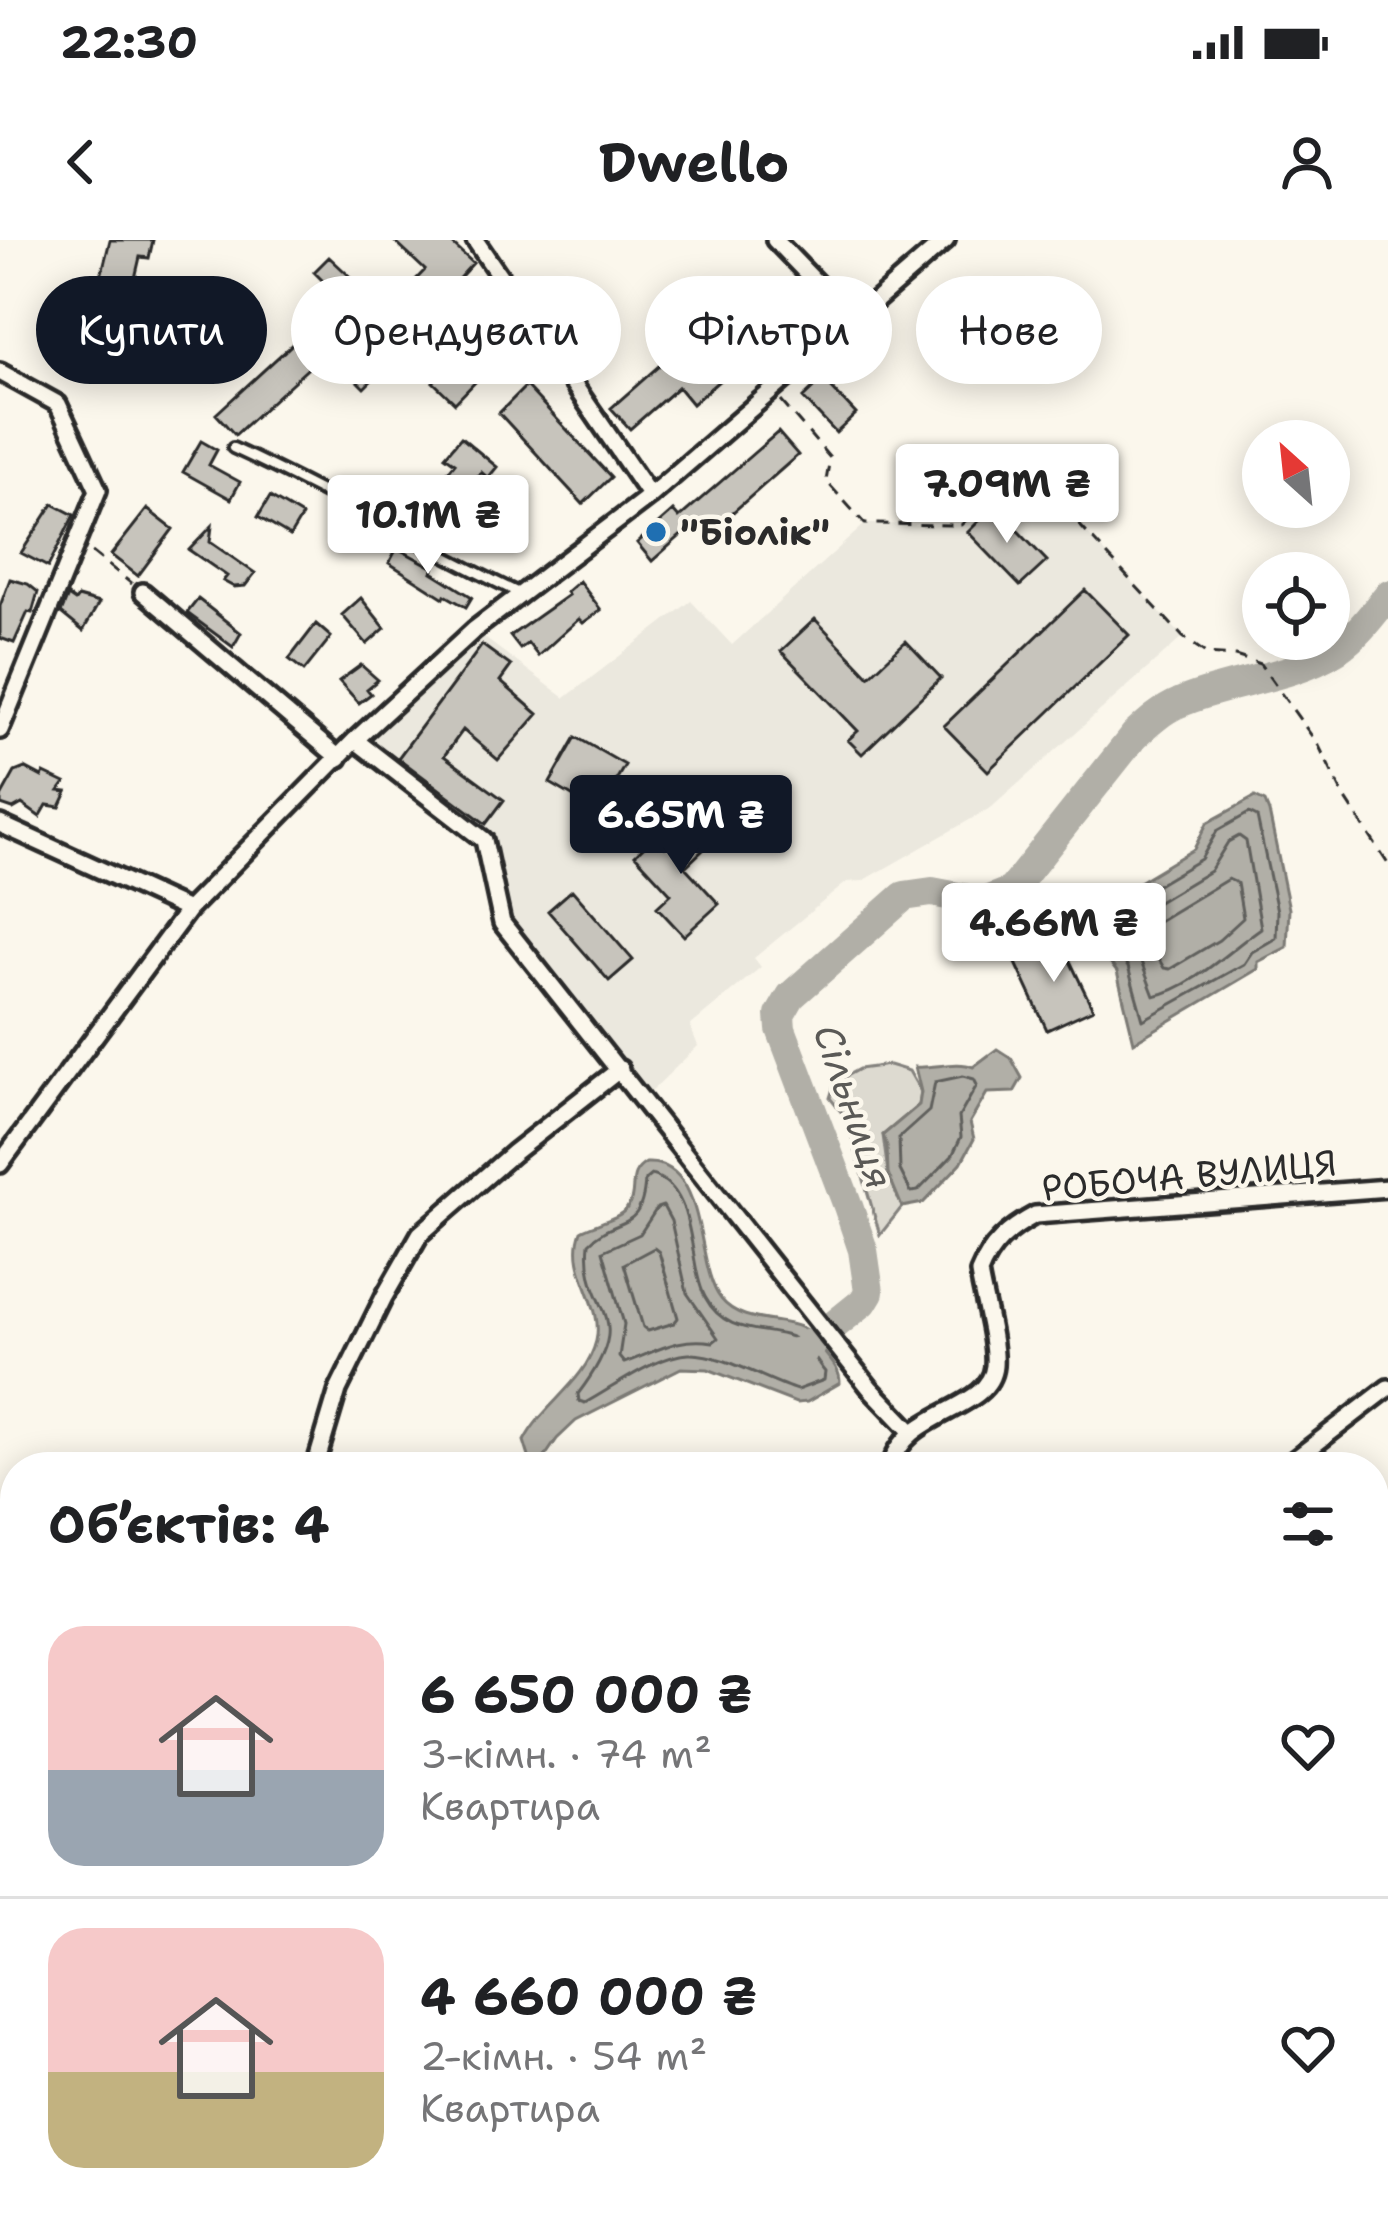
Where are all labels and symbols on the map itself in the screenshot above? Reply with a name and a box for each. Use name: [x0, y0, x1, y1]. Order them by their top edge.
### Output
north arrow: [1242, 420, 1350, 528]
pin: 7.09M ₴: [896, 444, 1118, 546]
pin: 10.1M ₴: [317, 475, 539, 577]
place label: "Біолік": [680, 508, 830, 557]
marker: "Біолік": [643, 519, 669, 545]
pin: 6.65M ₴: [570, 775, 792, 877]
pin: 4.66M ₴: [943, 883, 1165, 985]
water label: Сільниця: [802, 1017, 906, 1195]
street label: РОБОЧА ВУЛИЦЯ: [1040, 1138, 1339, 1213]

